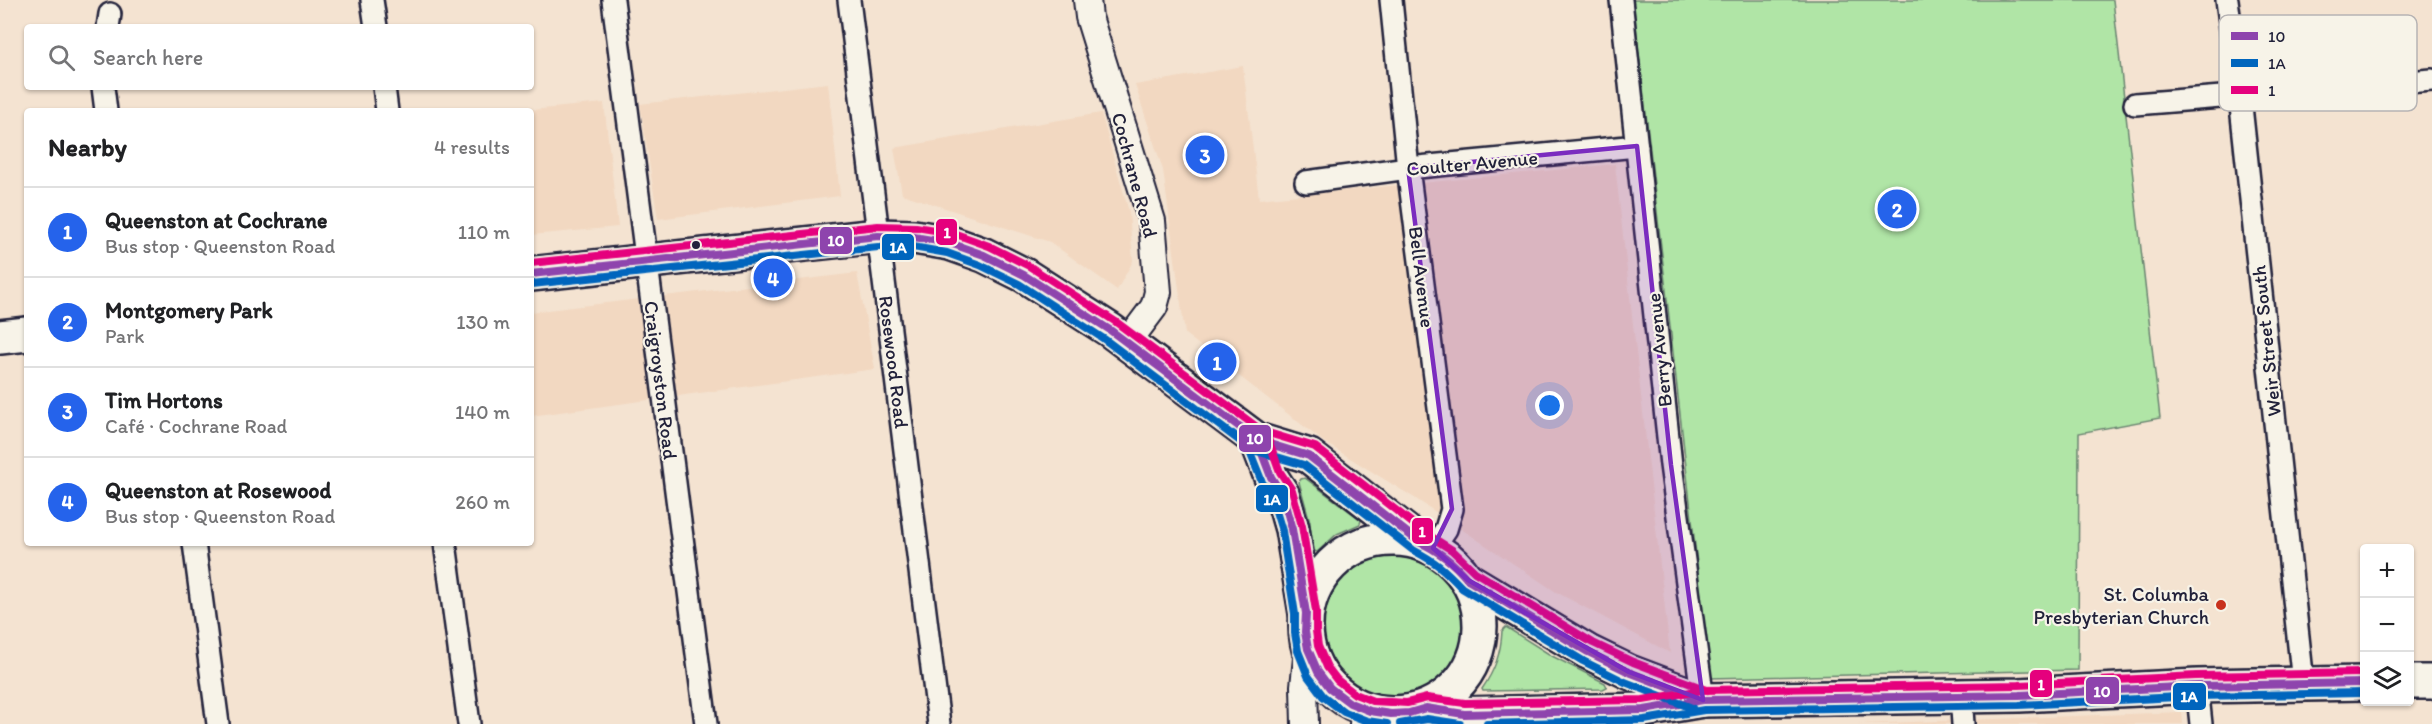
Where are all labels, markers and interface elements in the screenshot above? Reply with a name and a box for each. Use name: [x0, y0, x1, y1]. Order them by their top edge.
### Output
legend: [2219, 15, 2417, 111]
search box: [24, 24, 534, 90]
text: 10: [2268, 27, 2285, 46]
icon: search: [45, 41, 78, 74]
text: Search here: [93, 44, 203, 71]
text: 1A: [2268, 54, 2286, 73]
text: 1: [2268, 81, 2276, 100]
street label: Cochrane Road: [1107, 110, 1163, 241]
text: Nearby: [48, 131, 127, 163]
pin: 3: [1186, 132, 1224, 178]
text: 4 results: [434, 135, 510, 159]
street label: Coulter Avenue: [1405, 145, 1539, 181]
pin: 2: [1878, 186, 1916, 232]
text: Queenston at Cochrane: [105, 207, 327, 234]
line badge: 1: [935, 218, 958, 246]
text: 1: [63, 220, 72, 244]
text: 110 m: [458, 220, 510, 244]
text: 1: [943, 223, 951, 242]
street label: Bell Avenue: [1404, 225, 1440, 329]
line badge: 10: [819, 226, 853, 255]
text: 10: [827, 231, 845, 250]
line badge: 1A: [881, 233, 915, 261]
text: Bus stop · Queenston Road: [105, 234, 335, 258]
text: 1A: [889, 238, 908, 257]
unlabelled marker: [690, 239, 702, 251]
pin: 4: [754, 256, 792, 300]
street label: Weir Street South: [2246, 264, 2286, 418]
street label: Berry Avenue: [1641, 292, 1677, 408]
street label: Rosewood Road: [874, 294, 914, 430]
text: Montgomery Park: [105, 297, 273, 324]
street label: Craigroyston Road: [639, 299, 683, 461]
text: 2: [62, 310, 73, 334]
text: 130 m: [456, 310, 510, 334]
text: Park: [105, 324, 144, 348]
pin: 1: [1198, 340, 1236, 385]
text: Tim Hortons: [105, 387, 223, 414]
your location: [1535, 391, 1564, 420]
text: 3: [62, 400, 73, 424]
text: 140 m: [455, 400, 510, 424]
text: Café · Cochrane Road: [105, 414, 287, 438]
line badge: 10: [1238, 424, 1272, 453]
text: 10: [1246, 429, 1264, 448]
text: Queenston at Rosewood: [105, 477, 331, 504]
line badge: 1A: [1255, 484, 1289, 513]
text: 4: [61, 490, 74, 514]
text: 260 m: [455, 490, 510, 514]
text: 1A: [1263, 490, 1282, 509]
text: Bus stop · Queenston Road: [105, 504, 335, 528]
line badge: 1: [1411, 517, 1434, 545]
text: 1: [1418, 522, 1426, 541]
map controls: [2360, 544, 2414, 706]
button: +: [2360, 544, 2414, 598]
place label: St. Columba Presbyterian Church: [2034, 582, 2210, 629]
marker: St. Columba Presbyterian Church: [2214, 598, 2228, 612]
button: −: [2360, 598, 2414, 652]
button: layers: [2360, 652, 2414, 706]
line badge: 1: [2029, 669, 2053, 698]
text: 1: [2037, 675, 2045, 694]
line badge: 10: [2085, 676, 2120, 705]
text: 10: [2093, 682, 2111, 701]
line badge: 1A: [2172, 682, 2207, 711]
text: 1A: [2180, 687, 2199, 706]

